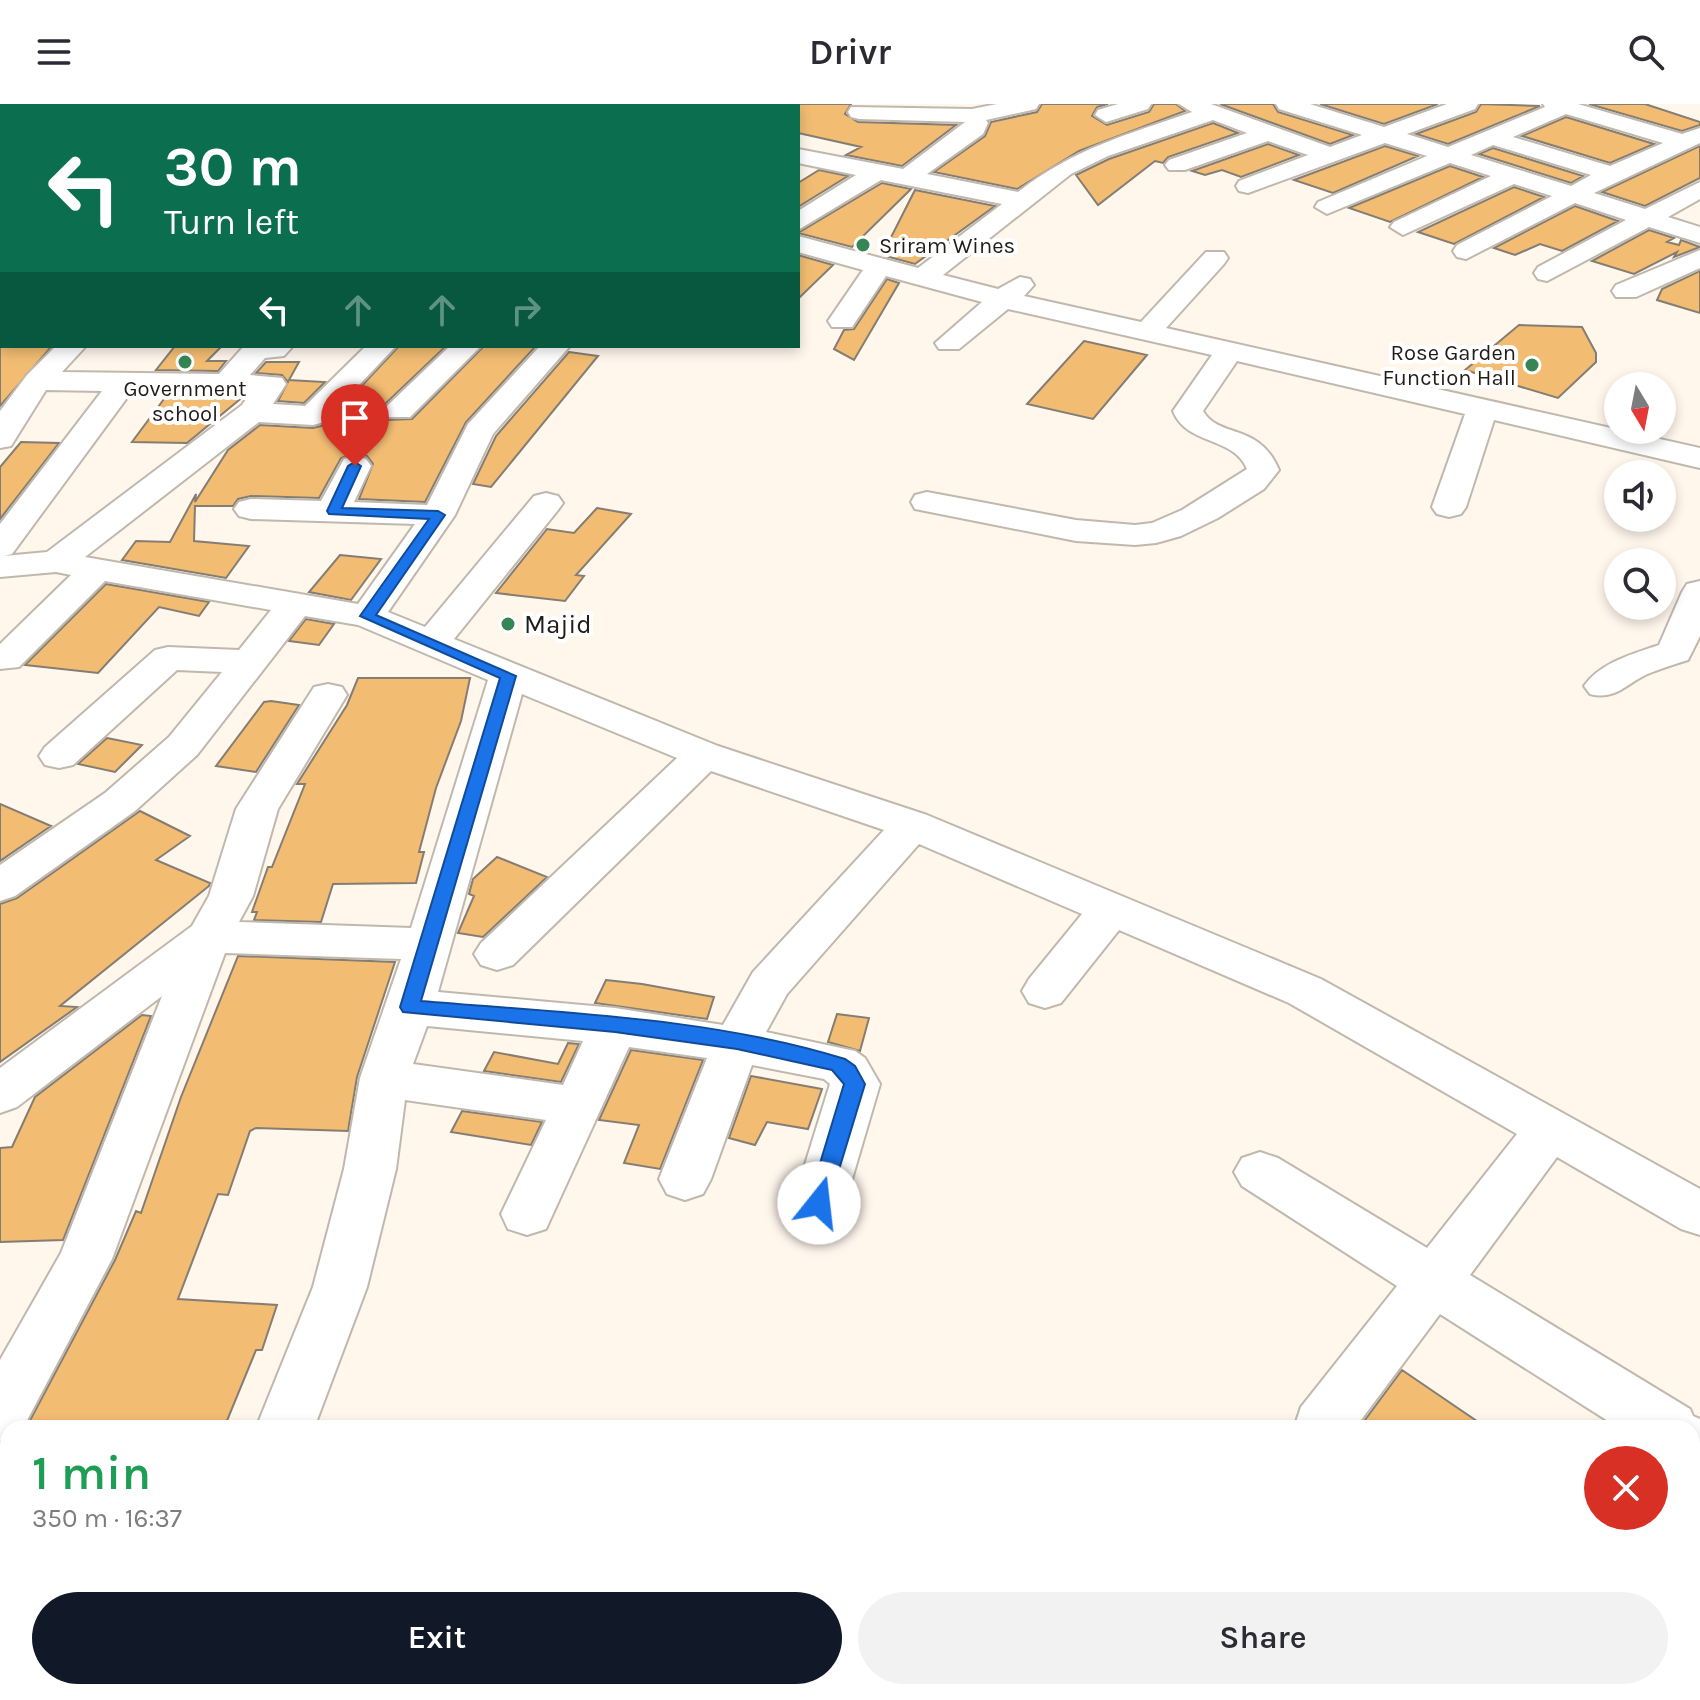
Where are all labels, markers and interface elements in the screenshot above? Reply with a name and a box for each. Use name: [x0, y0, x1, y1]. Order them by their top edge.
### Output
icon: menu: [32, 30, 76, 74]
icon: search: [1624, 30, 1668, 74]
text: Drivr: [809, 31, 891, 73]
text: 30 m: [164, 134, 302, 199]
icon: left: [32, 136, 136, 240]
text: Turn left: [164, 201, 299, 243]
place label: Sriram Wines: [879, 233, 1015, 259]
marker: Sriram Wines: [854, 236, 872, 254]
icon: left: [252, 288, 296, 332]
icon: ahead: [336, 288, 380, 332]
icon: ahead: [420, 288, 464, 332]
icon: right: [504, 288, 548, 332]
place label: Rose Garden Function Hall: [1383, 340, 1516, 391]
marker: Government school: [176, 353, 194, 371]
marker: Rose Garden Function Hall: [1523, 356, 1541, 374]
north arrow: [1604, 372, 1676, 444]
map controls: [1604, 372, 1676, 620]
place label: Government school: [123, 376, 247, 427]
pin: [321, 384, 389, 466]
icon: arrive: [333, 396, 377, 440]
button: sound: [1604, 460, 1676, 532]
button: search: [1604, 548, 1676, 620]
place label: Majid: [524, 609, 592, 640]
marker: Majid: [499, 615, 517, 633]
position arrow: [777, 1161, 861, 1245]
text: 1 min: [32, 1445, 151, 1501]
button: close: [1584, 1446, 1668, 1530]
text: 350 m · 16:37: [32, 1503, 182, 1534]
button: Exit: [32, 1592, 842, 1684]
button: Share: [858, 1592, 1668, 1684]

